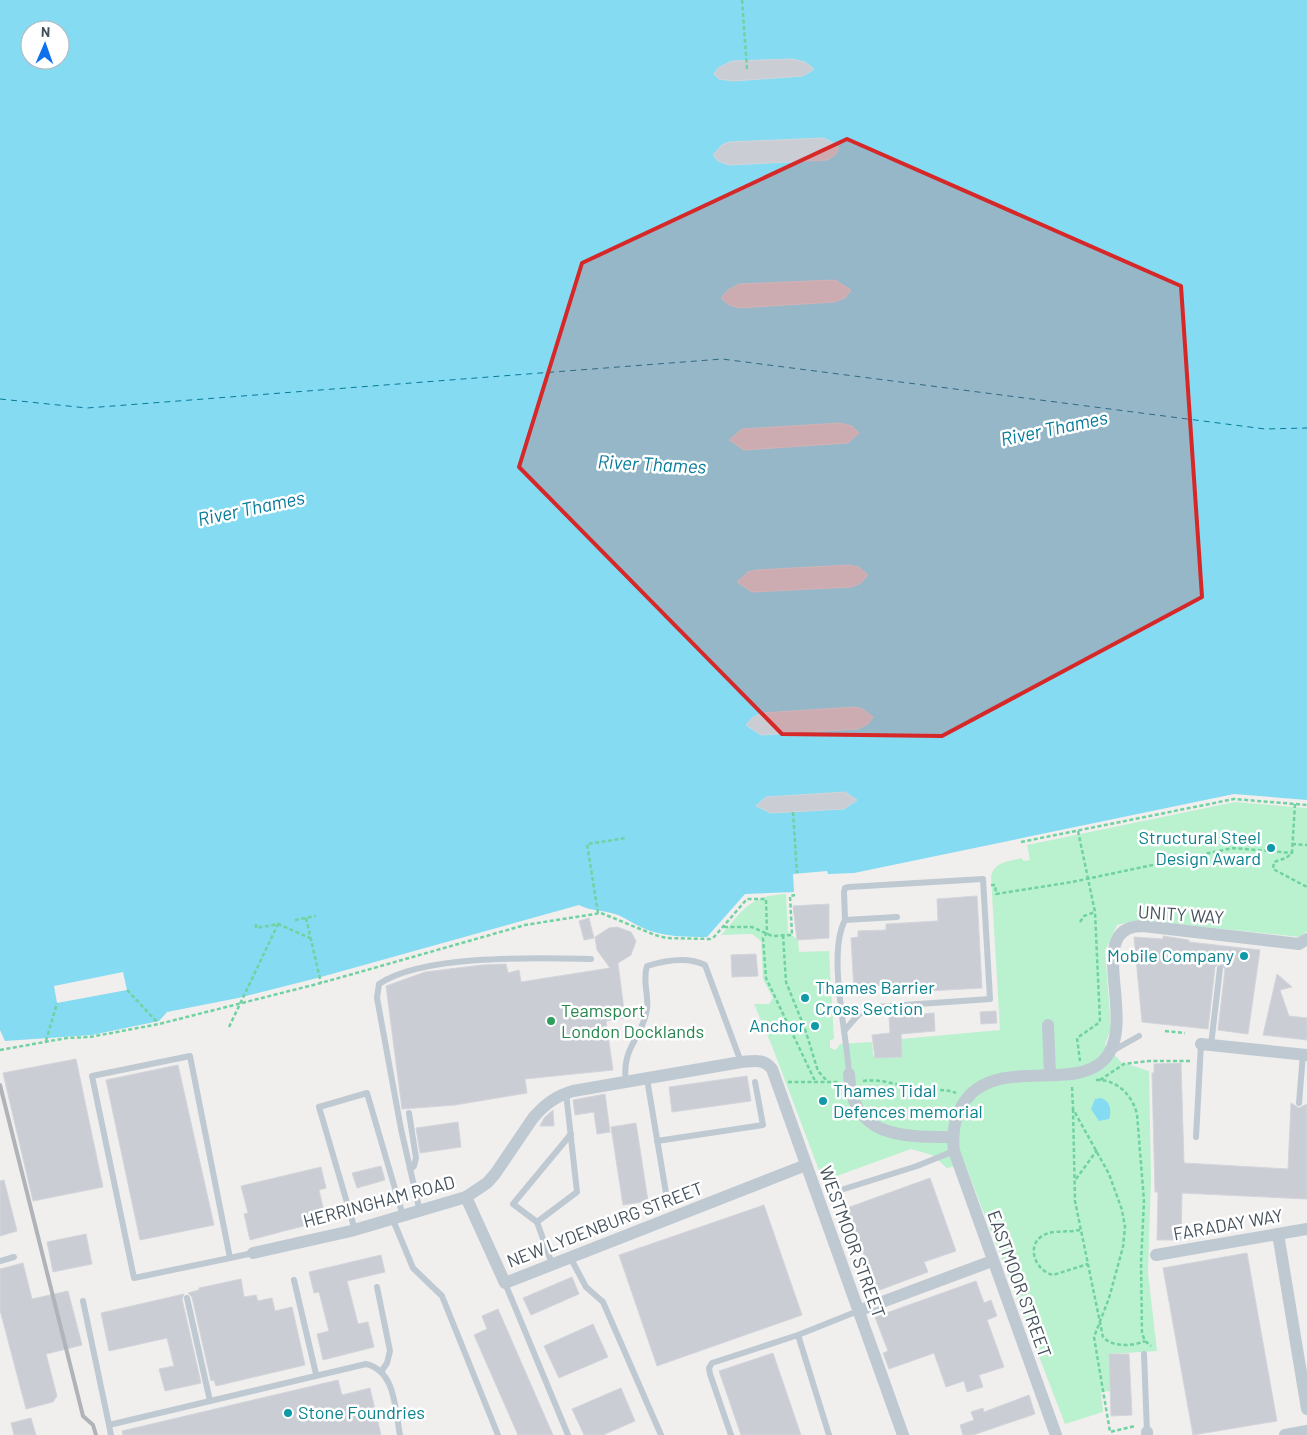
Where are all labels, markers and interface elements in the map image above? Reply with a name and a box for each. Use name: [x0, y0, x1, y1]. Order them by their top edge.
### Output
north arrow: [20, 20, 70, 70]
text: N: [41, 23, 50, 40]
water label: River Thames: [998, 405, 1110, 450]
water label: River Thames: [597, 449, 707, 478]
water label: River Thames: [195, 485, 307, 530]
place label: Structural Steel Design Award: [1139, 826, 1261, 869]
marker: Structural Steel Design Award: [1265, 842, 1277, 854]
street label: UNITY WAY: [1137, 900, 1225, 928]
place label: Mobile Company: [1107, 944, 1234, 966]
marker: Mobile Company: [1238, 950, 1250, 962]
place label: Thames Barrier Cross Section: [815, 976, 935, 1019]
marker: Thames Barrier Cross Section: [799, 992, 811, 1004]
place label: Teamsport London Docklands: [561, 999, 704, 1042]
place label: Anchor: [749, 1014, 805, 1036]
marker: Teamsport London Docklands: [545, 1015, 557, 1027]
marker: Anchor: [809, 1020, 821, 1032]
place label: Thames Tidal Defences memorial: [833, 1079, 983, 1122]
marker: Thames Tidal Defences memorial: [817, 1095, 829, 1107]
street label: WESTMOOR STREET: [815, 1163, 891, 1321]
street label: HERRINGHAM ROAD: [300, 1170, 457, 1232]
street label: NEW LYDENBURG STREET: [504, 1176, 706, 1272]
street label: FARADAY WAY: [1171, 1204, 1284, 1244]
street label: EASTMOOR STREET: [983, 1207, 1057, 1360]
place label: Stone Foundries: [298, 1401, 425, 1423]
marker: Stone Foundries: [282, 1407, 294, 1419]

